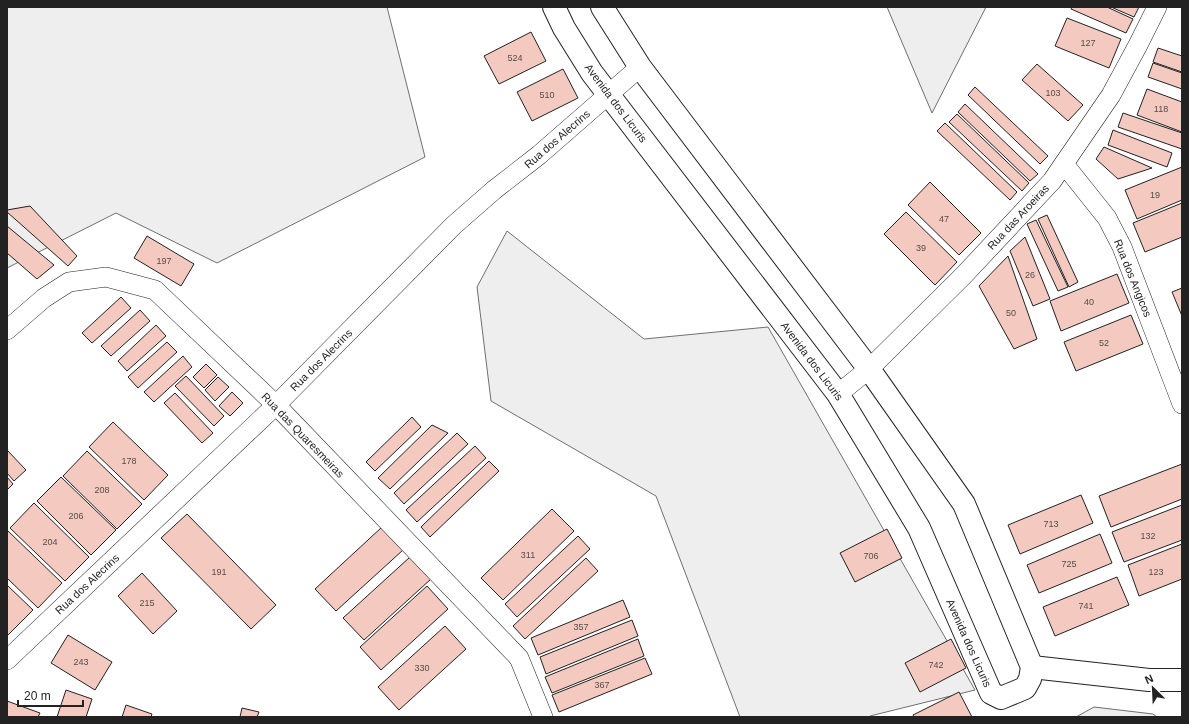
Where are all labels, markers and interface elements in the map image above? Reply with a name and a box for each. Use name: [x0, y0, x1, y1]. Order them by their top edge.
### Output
house number: 127: [1080, 38, 1096, 48]
house number: 524: [507, 53, 523, 63]
street label: Avenida dos Licuris: [583, 61, 650, 145]
house number: 103: [1045, 88, 1061, 98]
house number: 510: [539, 90, 555, 100]
house number: 118: [1154, 104, 1168, 114]
street label: Rua dos Alecrins: [522, 107, 592, 171]
street label: Rua das Aroeiras: [985, 182, 1051, 252]
house number: 19: [1150, 190, 1160, 200]
house number: 47: [939, 214, 949, 224]
street label: Rua dos Angicos: [1112, 237, 1154, 319]
house number: 39: [916, 243, 926, 253]
house number: 197: [156, 256, 172, 266]
house number: 26: [1025, 270, 1035, 280]
house number: 40: [1084, 297, 1094, 307]
house number: 50: [1006, 308, 1016, 318]
street label: Avenida dos Licuris: [779, 319, 846, 403]
street label: Rua dos Alecrins: [288, 326, 355, 393]
house number: 52: [1099, 338, 1109, 348]
street label: Rua das Quaresmeiras: [259, 390, 347, 480]
house number: 178: [121, 456, 137, 466]
house number: 208: [94, 485, 110, 495]
house number: 206: [68, 511, 84, 521]
house number: 713: [1043, 519, 1059, 529]
house number: 132: [1140, 531, 1156, 541]
house number: 204: [42, 537, 58, 547]
house number: 311: [521, 550, 535, 560]
street label: Rua dos Alecrins: [53, 551, 122, 617]
house number: 706: [863, 551, 879, 561]
house number: 725: [1061, 559, 1077, 569]
house number: 191: [211, 567, 227, 577]
house number: 123: [1148, 567, 1164, 577]
street label: Avenida dos Licuris: [944, 597, 994, 689]
house number: 215: [139, 598, 155, 608]
house number: 741: [1078, 601, 1094, 611]
house number: 357: [573, 622, 589, 632]
house number: 243: [73, 657, 89, 667]
house number: 742: [928, 660, 944, 670]
house number: 330: [414, 663, 430, 673]
north arrow: [1133, 668, 1173, 708]
text: N: [1143, 672, 1155, 686]
house number: 367: [594, 680, 610, 690]
scale bar: [18, 682, 83, 708]
text: 20 m: [24, 689, 51, 703]

